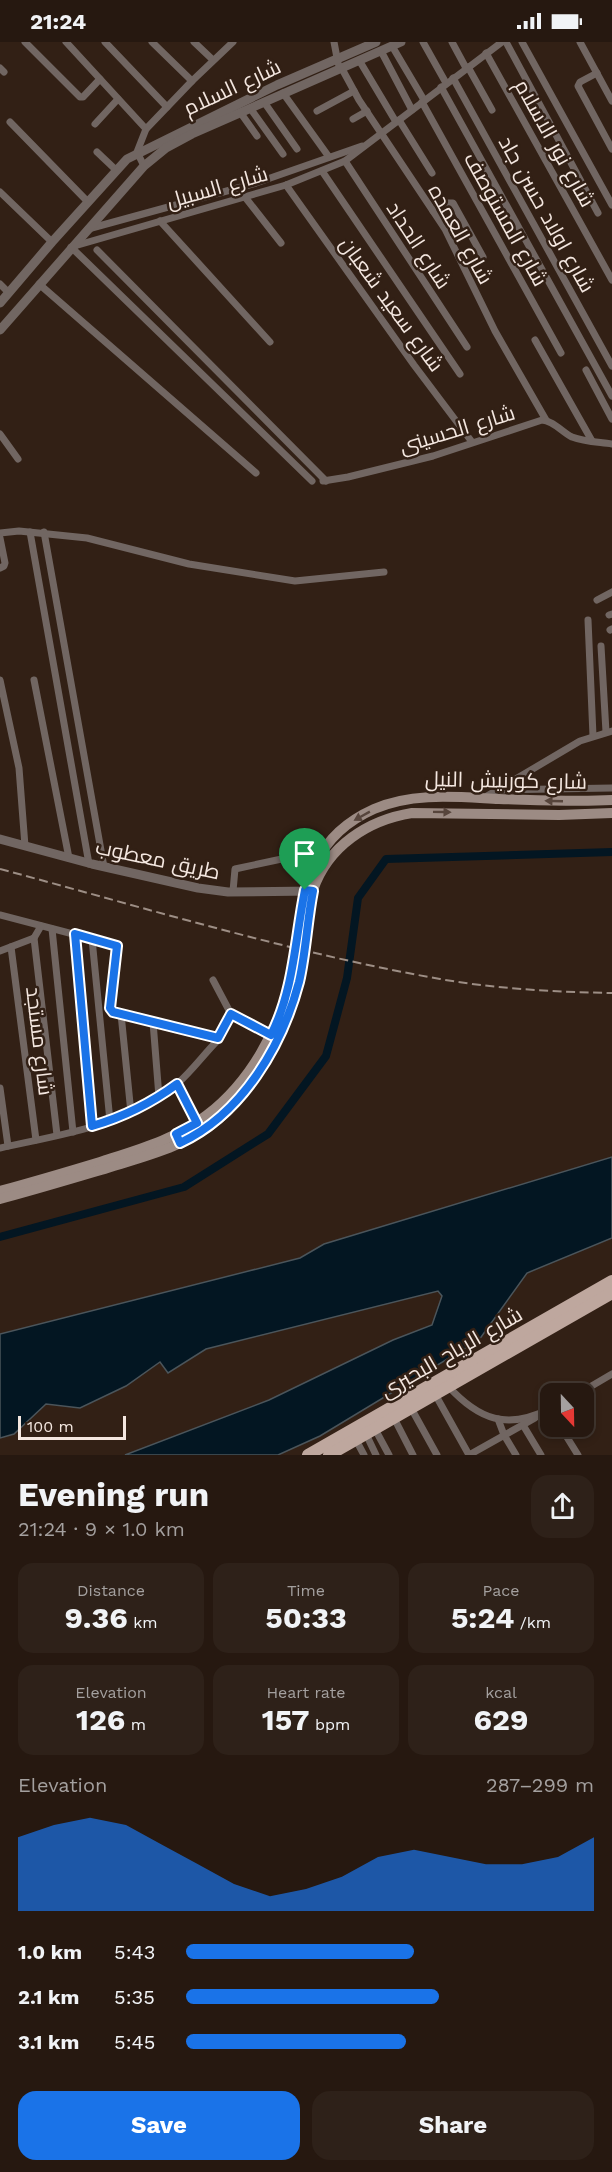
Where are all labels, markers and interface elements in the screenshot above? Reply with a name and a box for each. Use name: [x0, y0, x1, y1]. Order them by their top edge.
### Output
text: 21:24: [30, 9, 86, 34]
street label: شارع السلام: [179, 54, 286, 122]
street label: شارع نور الاسلام: [508, 75, 600, 212]
street label: شارع اولاد حسن جاد: [492, 131, 600, 298]
street label: شارع المستوصف: [457, 148, 553, 291]
street label: شارع السبيل: [163, 161, 271, 215]
street label: شارع العمده: [422, 180, 499, 289]
street label: شارع الحداد: [380, 197, 456, 294]
street label: شارع سعيد شعبان: [333, 232, 449, 377]
street label: شارع الحسينى: [396, 400, 518, 460]
street label: شارع كورنيش النيل: [425, 766, 587, 796]
one-way arrow: [544, 796, 563, 805]
one-way arrow: [433, 807, 452, 817]
one-way arrow: [353, 811, 370, 821]
pin: [279, 828, 330, 890]
street label: طريق معطوب: [93, 834, 222, 885]
icon: arrive: [288, 837, 321, 870]
street label: شارع مستجد: [19, 985, 59, 1097]
street label: شارع الرياح البحيرى: [375, 1301, 528, 1405]
north arrow: [540, 1383, 594, 1437]
map controls: [540, 1383, 594, 1437]
scale bar: [18, 1413, 126, 1440]
text: 100 m: [27, 1417, 74, 1436]
text: Evening run: [18, 1475, 209, 1514]
button: share: [531, 1475, 594, 1538]
text: 21:24 · 9 × 1.0 km: [18, 1517, 185, 1541]
text: Distance: [77, 1581, 145, 1600]
text: Time: [287, 1581, 325, 1600]
text: Pace: [482, 1581, 520, 1600]
text: 9.36: [64, 1600, 128, 1635]
text: 50:33: [265, 1600, 347, 1635]
text: 5:24: [451, 1600, 514, 1635]
text: km: [128, 1613, 158, 1632]
text: /km: [514, 1613, 551, 1632]
text: Elevation: [75, 1683, 147, 1702]
text: Heart rate: [266, 1683, 346, 1702]
text: kcal: [485, 1683, 517, 1702]
text: 126: [76, 1702, 125, 1737]
text: 157: [262, 1702, 309, 1737]
text: 629: [474, 1702, 528, 1737]
text: m: [125, 1715, 146, 1734]
text: bpm: [309, 1715, 350, 1734]
text: Elevation: [18, 1773, 107, 1797]
text: 287–299 m: [486, 1773, 594, 1797]
text: 1.0 km: [18, 1940, 82, 1964]
text: 5:43: [114, 1940, 155, 1964]
text: 2.1 km: [18, 1985, 79, 2009]
text: 5:35: [114, 1985, 155, 2009]
text: 3.1 km: [18, 2030, 79, 2054]
text: 5:45: [114, 2030, 155, 2054]
button: Save: [18, 2091, 300, 2160]
button: Share: [312, 2091, 594, 2160]

